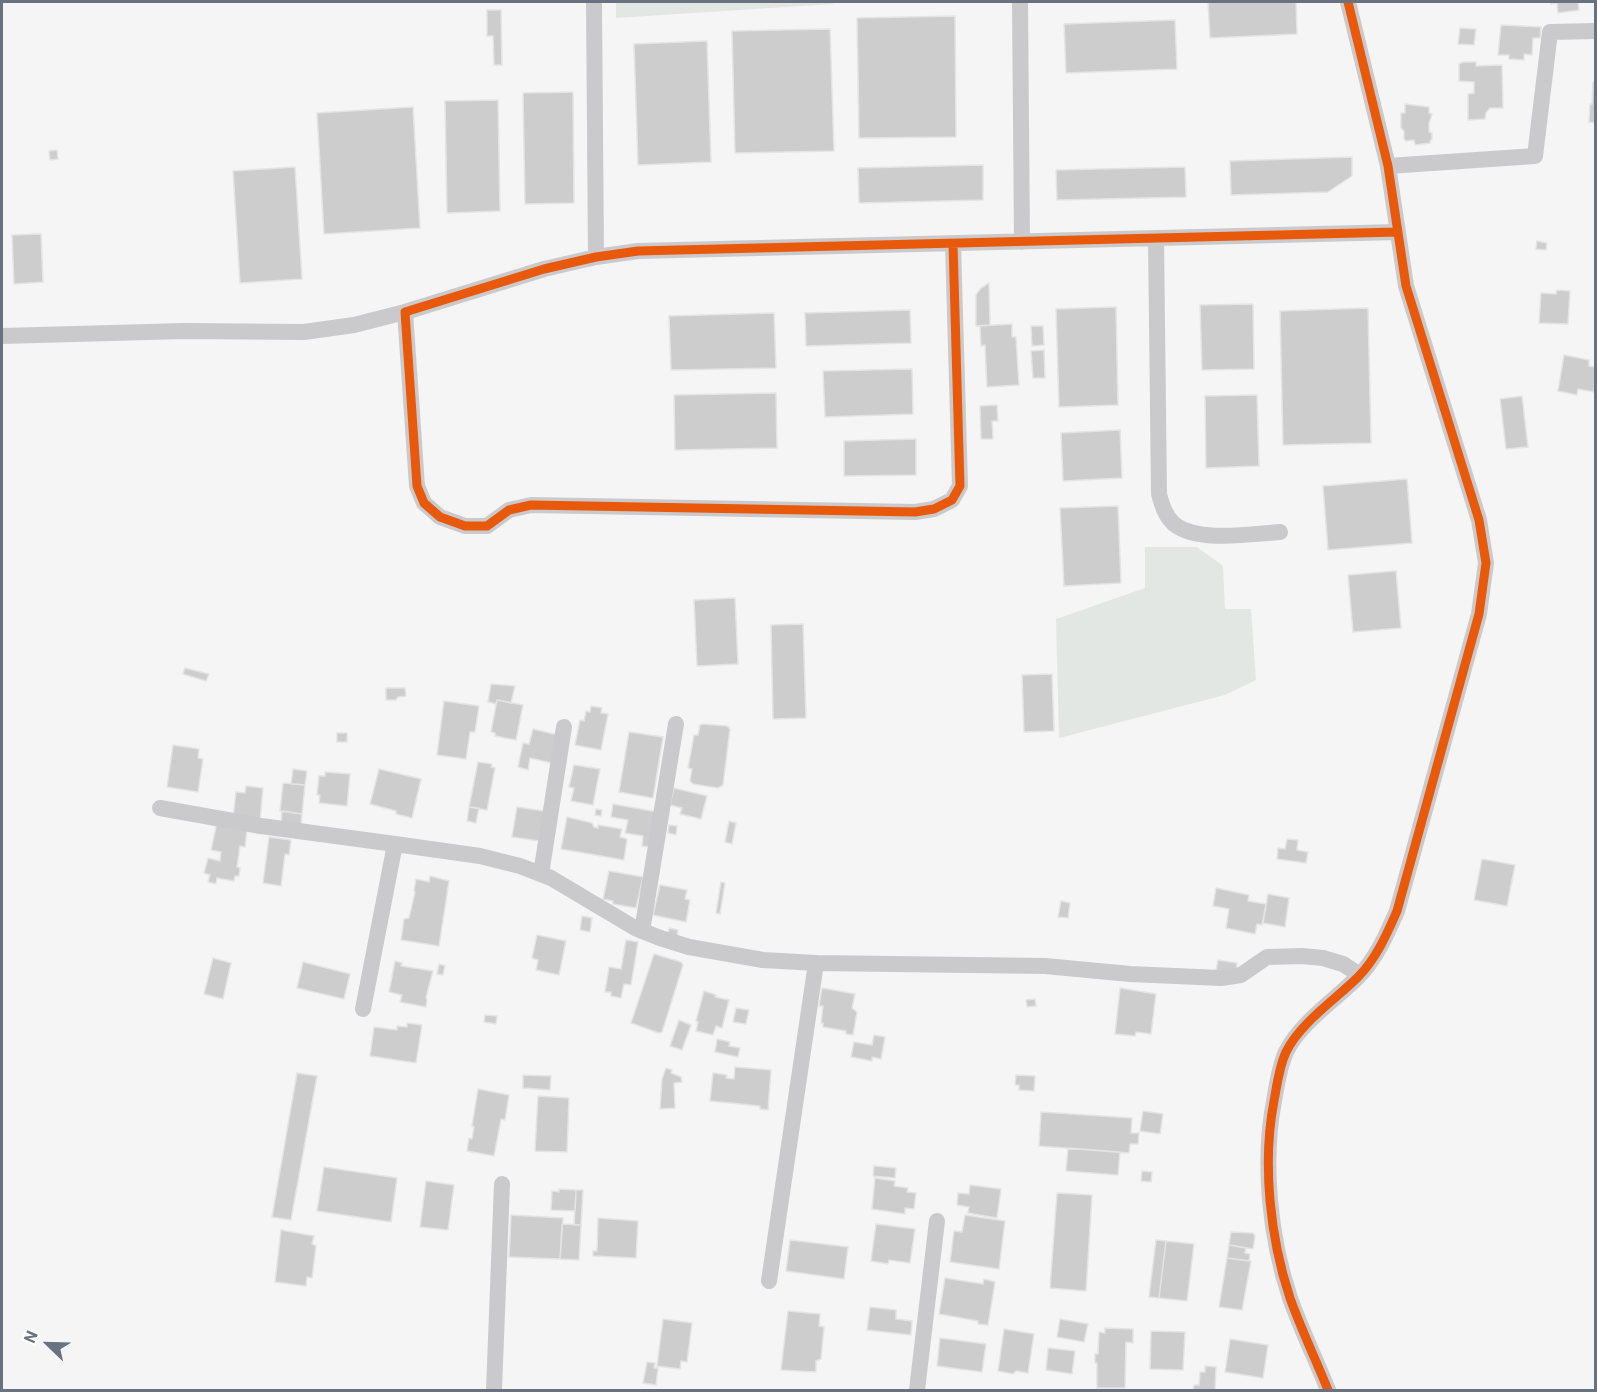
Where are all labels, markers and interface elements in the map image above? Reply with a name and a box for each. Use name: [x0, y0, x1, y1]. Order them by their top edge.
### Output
north arrow: [18, 1314, 78, 1374]
text: N: [20, 1328, 42, 1346]

